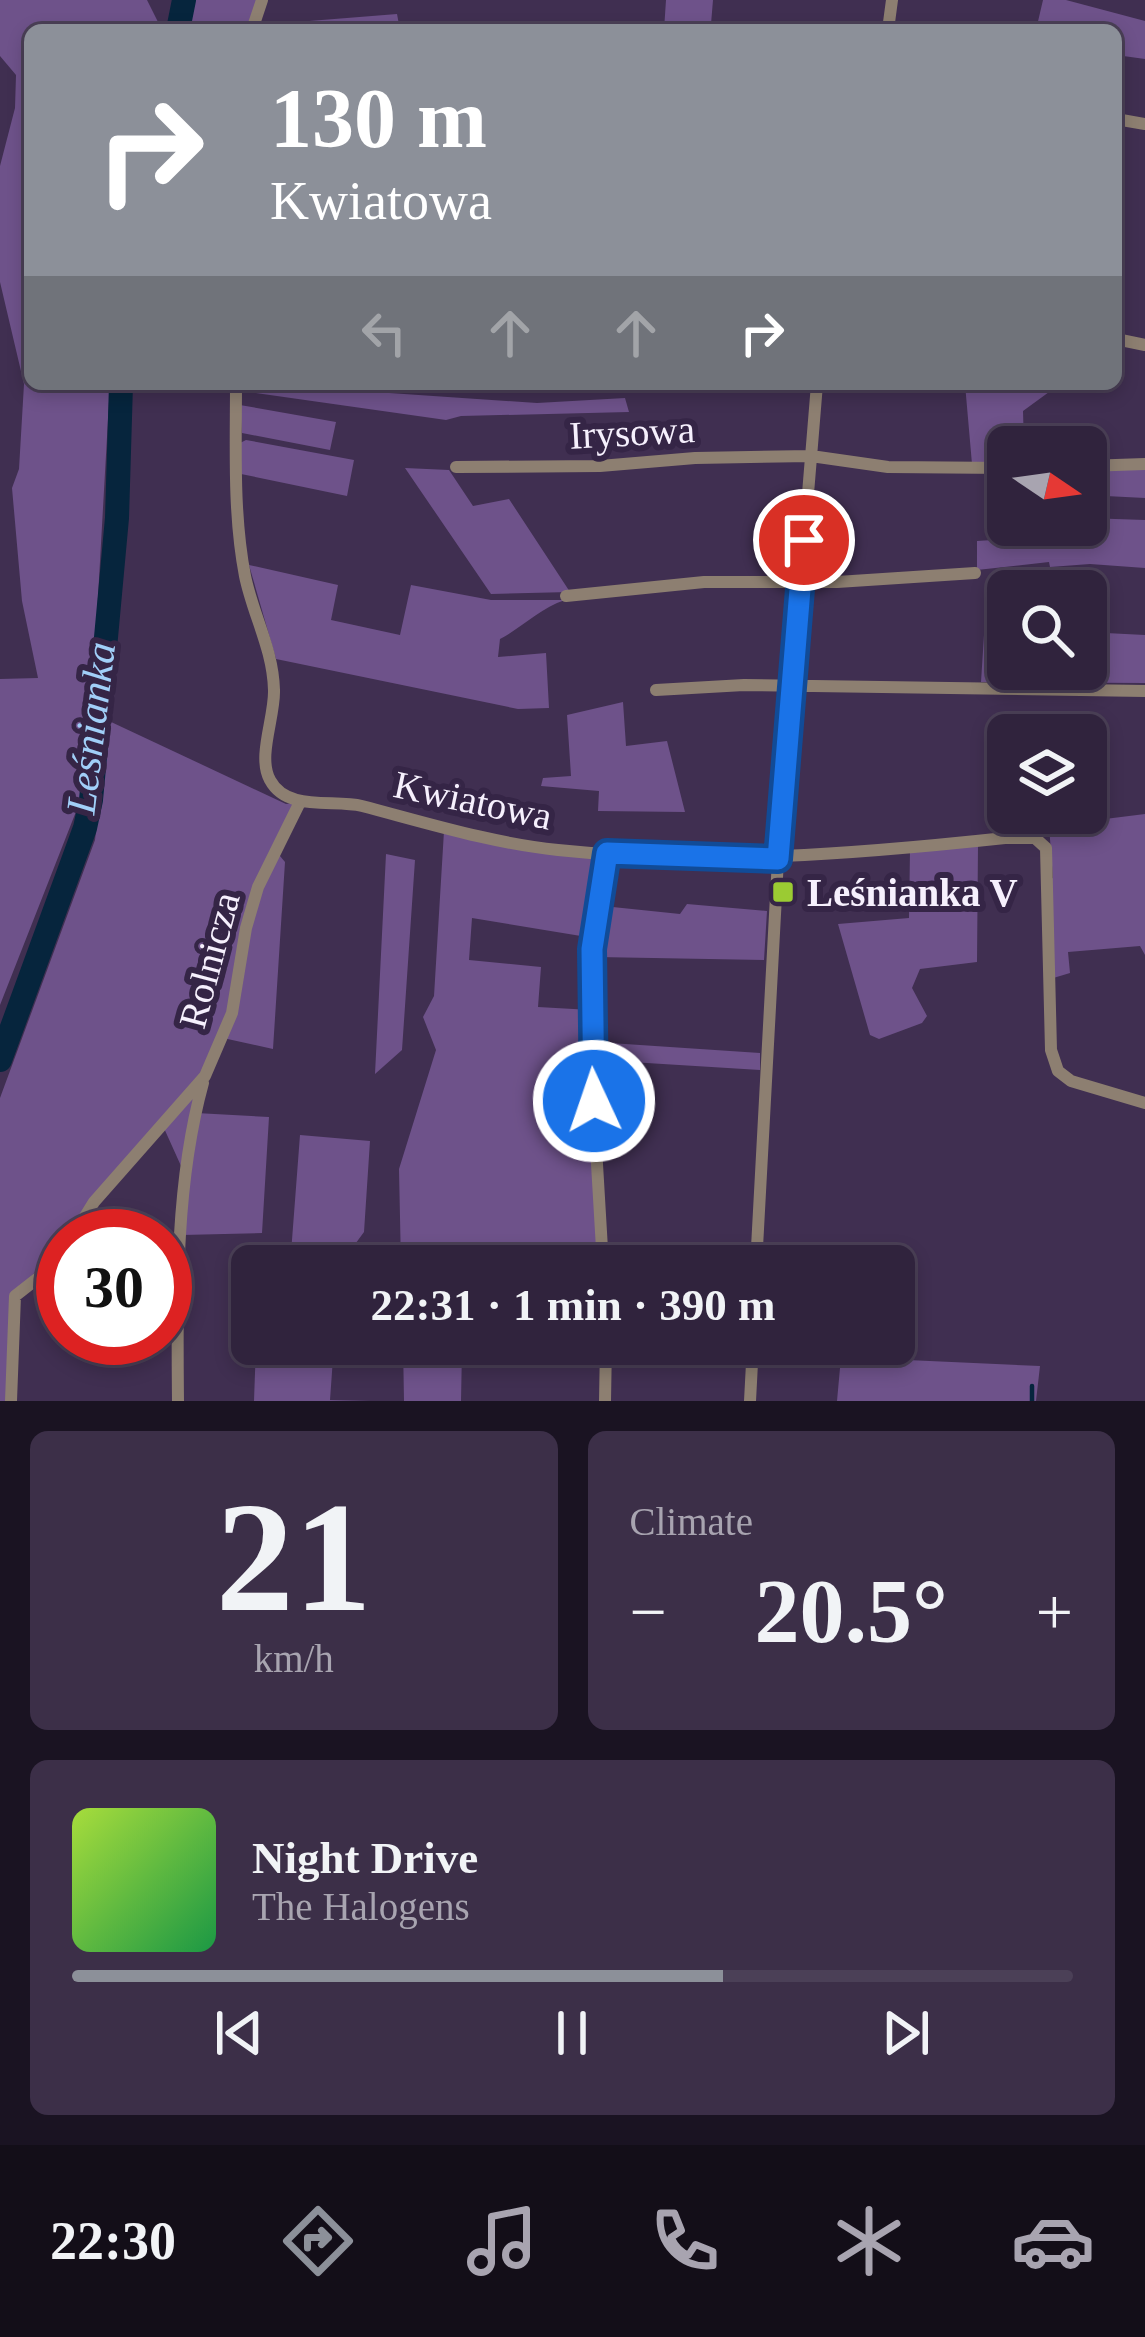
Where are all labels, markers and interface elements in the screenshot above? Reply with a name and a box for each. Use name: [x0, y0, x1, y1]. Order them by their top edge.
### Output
icon: right: [72, 72, 228, 228]
text: 130 m: [270, 72, 487, 165]
text: Kwiatowa: [270, 171, 492, 231]
icon: left: [351, 300, 417, 366]
icon: ahead: [477, 300, 543, 366]
icon: ahead: [603, 300, 669, 366]
icon: right: [729, 300, 795, 366]
street label: Irysowa: [568, 407, 696, 458]
north arrow: [987, 426, 1107, 546]
map controls: [987, 426, 1107, 834]
pin: [753, 489, 855, 591]
icon: arrive: [771, 507, 837, 573]
button: search: [987, 570, 1107, 690]
water label: Leśnianka: [58, 640, 124, 817]
button: layers: [987, 714, 1107, 834]
street label: Kwiatowa: [390, 762, 556, 838]
place label: Leśnianka V: [807, 871, 1018, 914]
marker: Leśnianka V: [770, 879, 796, 905]
street label: Rolnicza: [170, 887, 248, 1033]
position arrow: [531, 1038, 657, 1164]
speed limit sign: 30: [36, 1209, 192, 1365]
text: 22:31 · 1 min · 390 m: [371, 1280, 776, 1330]
text: 21: [216, 1471, 372, 1644]
text: Climate: [630, 1500, 753, 1543]
text: 20.5°: [755, 1562, 948, 1661]
text: −: [630, 1575, 667, 1648]
text: +: [1036, 1575, 1073, 1648]
text: km/h: [254, 1637, 334, 1680]
text: Night Drive: [252, 1833, 478, 1883]
text: The Halogens: [252, 1885, 470, 1928]
icon: previous: [206, 2000, 272, 2066]
icon: pause: [539, 2000, 605, 2066]
icon: next: [873, 2000, 939, 2066]
icon: directions: [276, 2199, 360, 2283]
icon: music: [460, 2199, 544, 2283]
icon: phone: [643, 2199, 727, 2283]
icon: climate: [827, 2199, 911, 2283]
icon: car: [1011, 2199, 1095, 2283]
text: 22:30: [50, 2211, 176, 2271]

